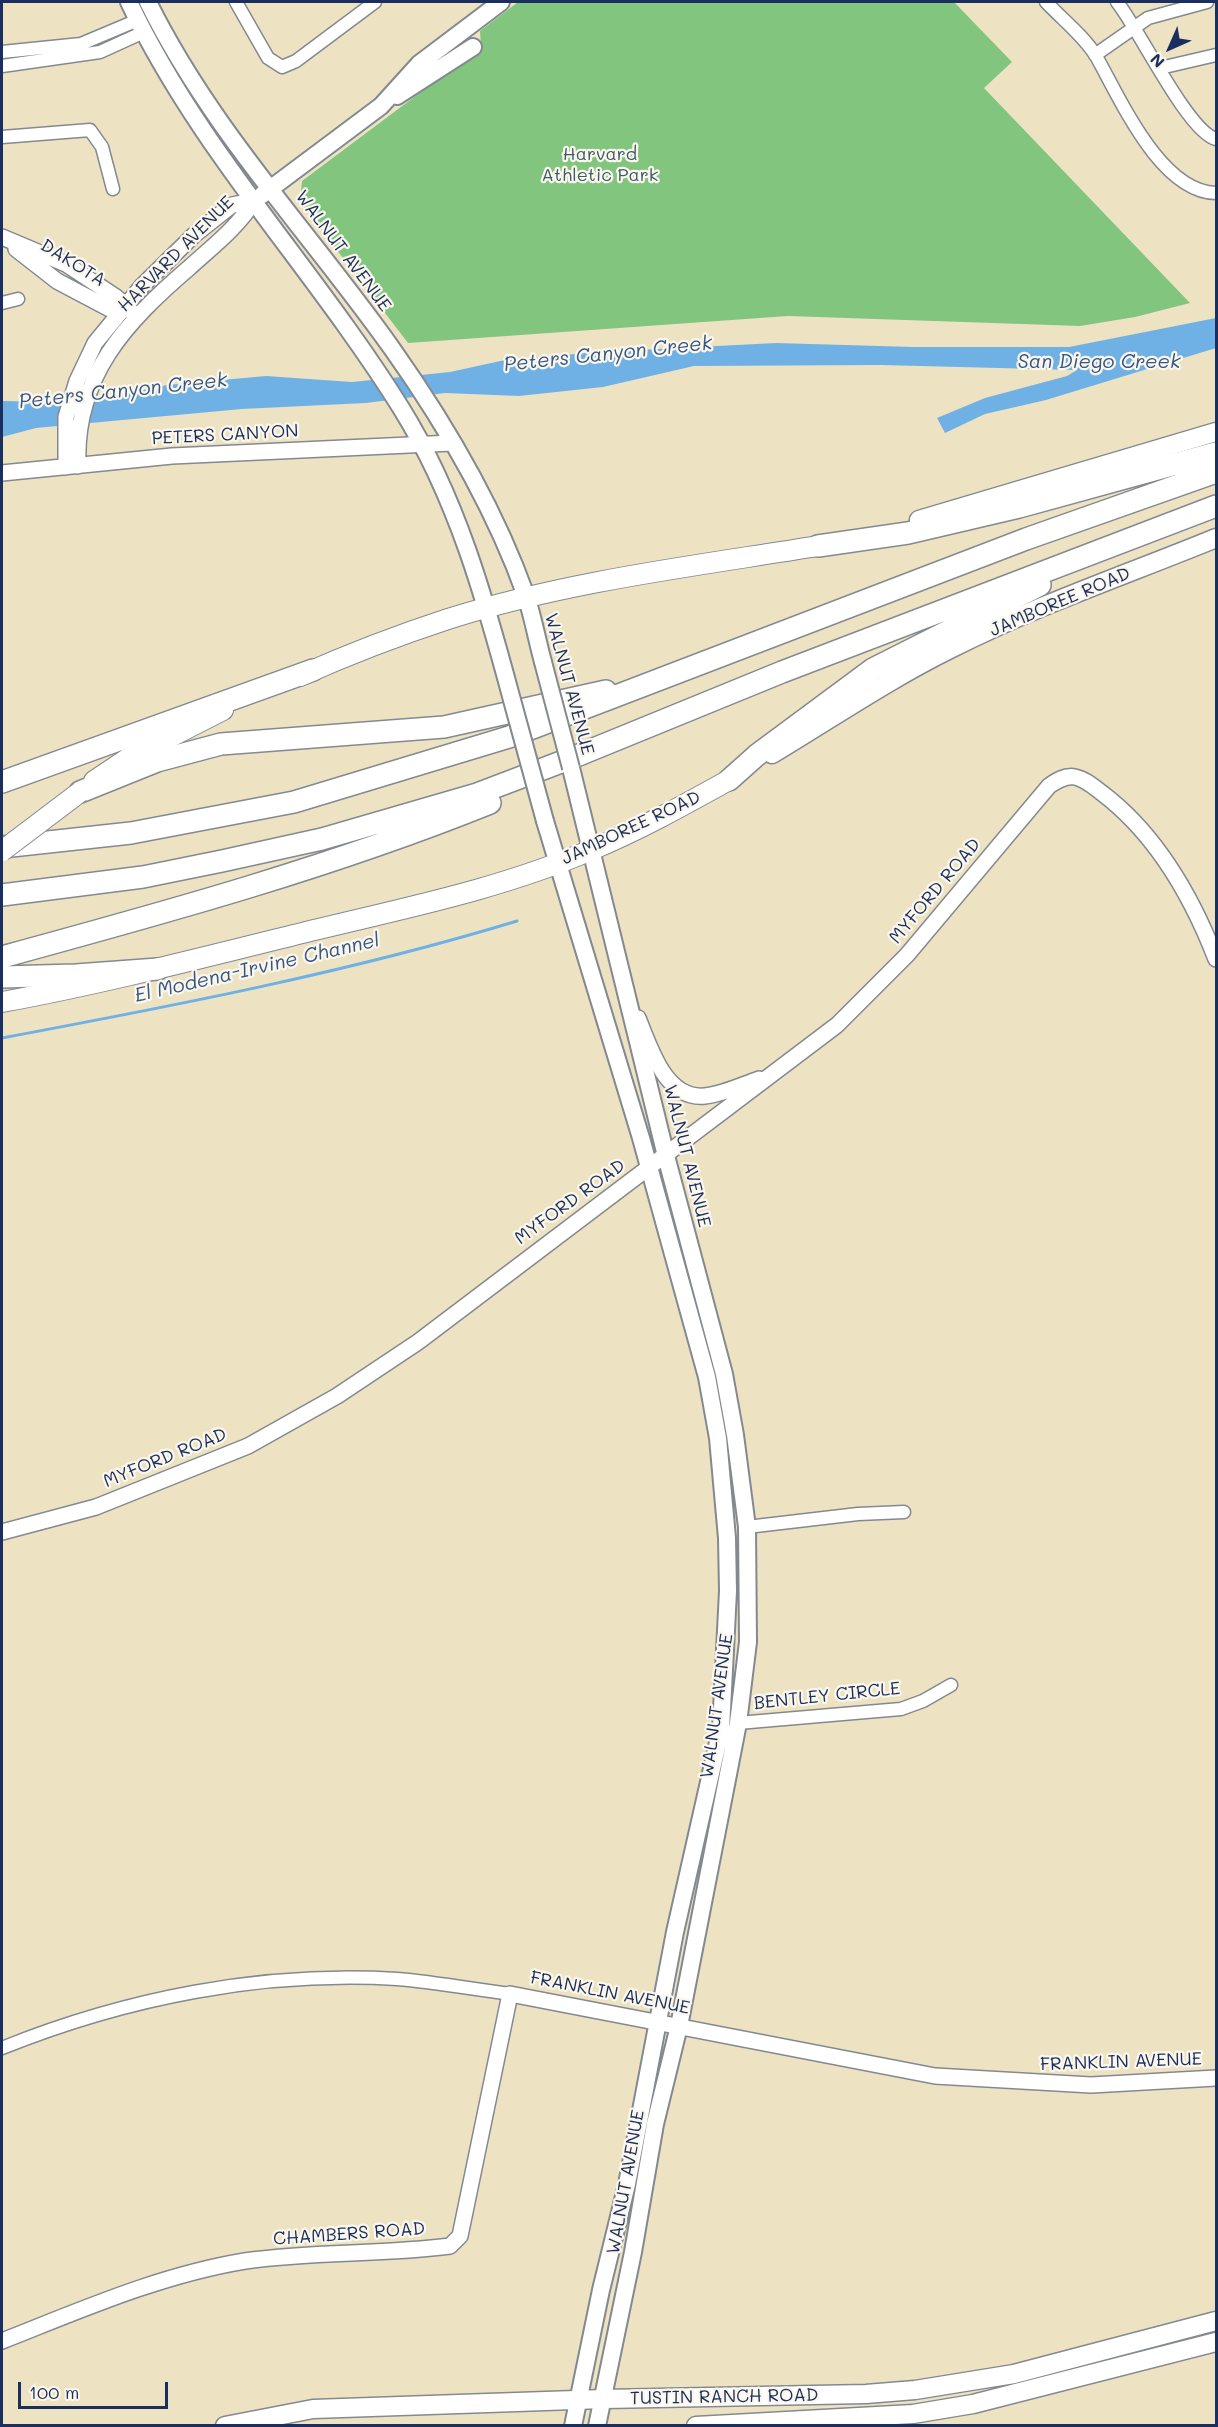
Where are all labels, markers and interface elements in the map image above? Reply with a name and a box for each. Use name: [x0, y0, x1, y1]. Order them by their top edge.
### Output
north arrow: [1140, 18, 1200, 78]
text: N: [1145, 49, 1169, 73]
park label: Harvard Athletic Park: [542, 143, 658, 186]
street label: WALNUT AVENUE: [290, 186, 396, 316]
street label: HARVARD AVENUE: [114, 192, 238, 316]
street label: DAKOTA: [37, 235, 109, 291]
water label: Peters Canyon Creek: [503, 331, 713, 377]
water label: San Diego Creek: [1018, 350, 1180, 374]
water label: Peters Canyon Creek: [18, 368, 228, 414]
street label: PETERS CANYON: [151, 420, 299, 450]
street label: JAMBOREE ROAD: [986, 563, 1134, 641]
street label: WALNUT AVENUE: [540, 611, 598, 757]
street label: JAMBOREE ROAD: [558, 786, 704, 870]
street label: MYFORD ROAD: [885, 834, 985, 948]
water label: El Modena-Irvine Channel: [132, 928, 382, 1008]
street label: WALNUT AVENUE: [659, 1083, 715, 1229]
street label: MYFORD ROAD: [511, 1155, 629, 1249]
street label: MYFORD ROAD: [100, 1423, 230, 1493]
street label: WALNUT AVENUE: [696, 1632, 738, 1780]
street label: BENTLEY CIRCLE: [753, 1678, 901, 1714]
street label: FRANKLIN AVENUE: [528, 1967, 692, 2019]
street label: FRANKLIN AVENUE: [1040, 2048, 1202, 2076]
street label: WALNUT AVENUE: [603, 2108, 649, 2256]
street label: CHAMBERS ROAD: [272, 2218, 426, 2250]
scale bar: [21, 2370, 171, 2408]
text: 100 m: [29, 2380, 79, 2404]
street label: TUSTIN RANCH ROAD: [630, 2385, 818, 2409]

